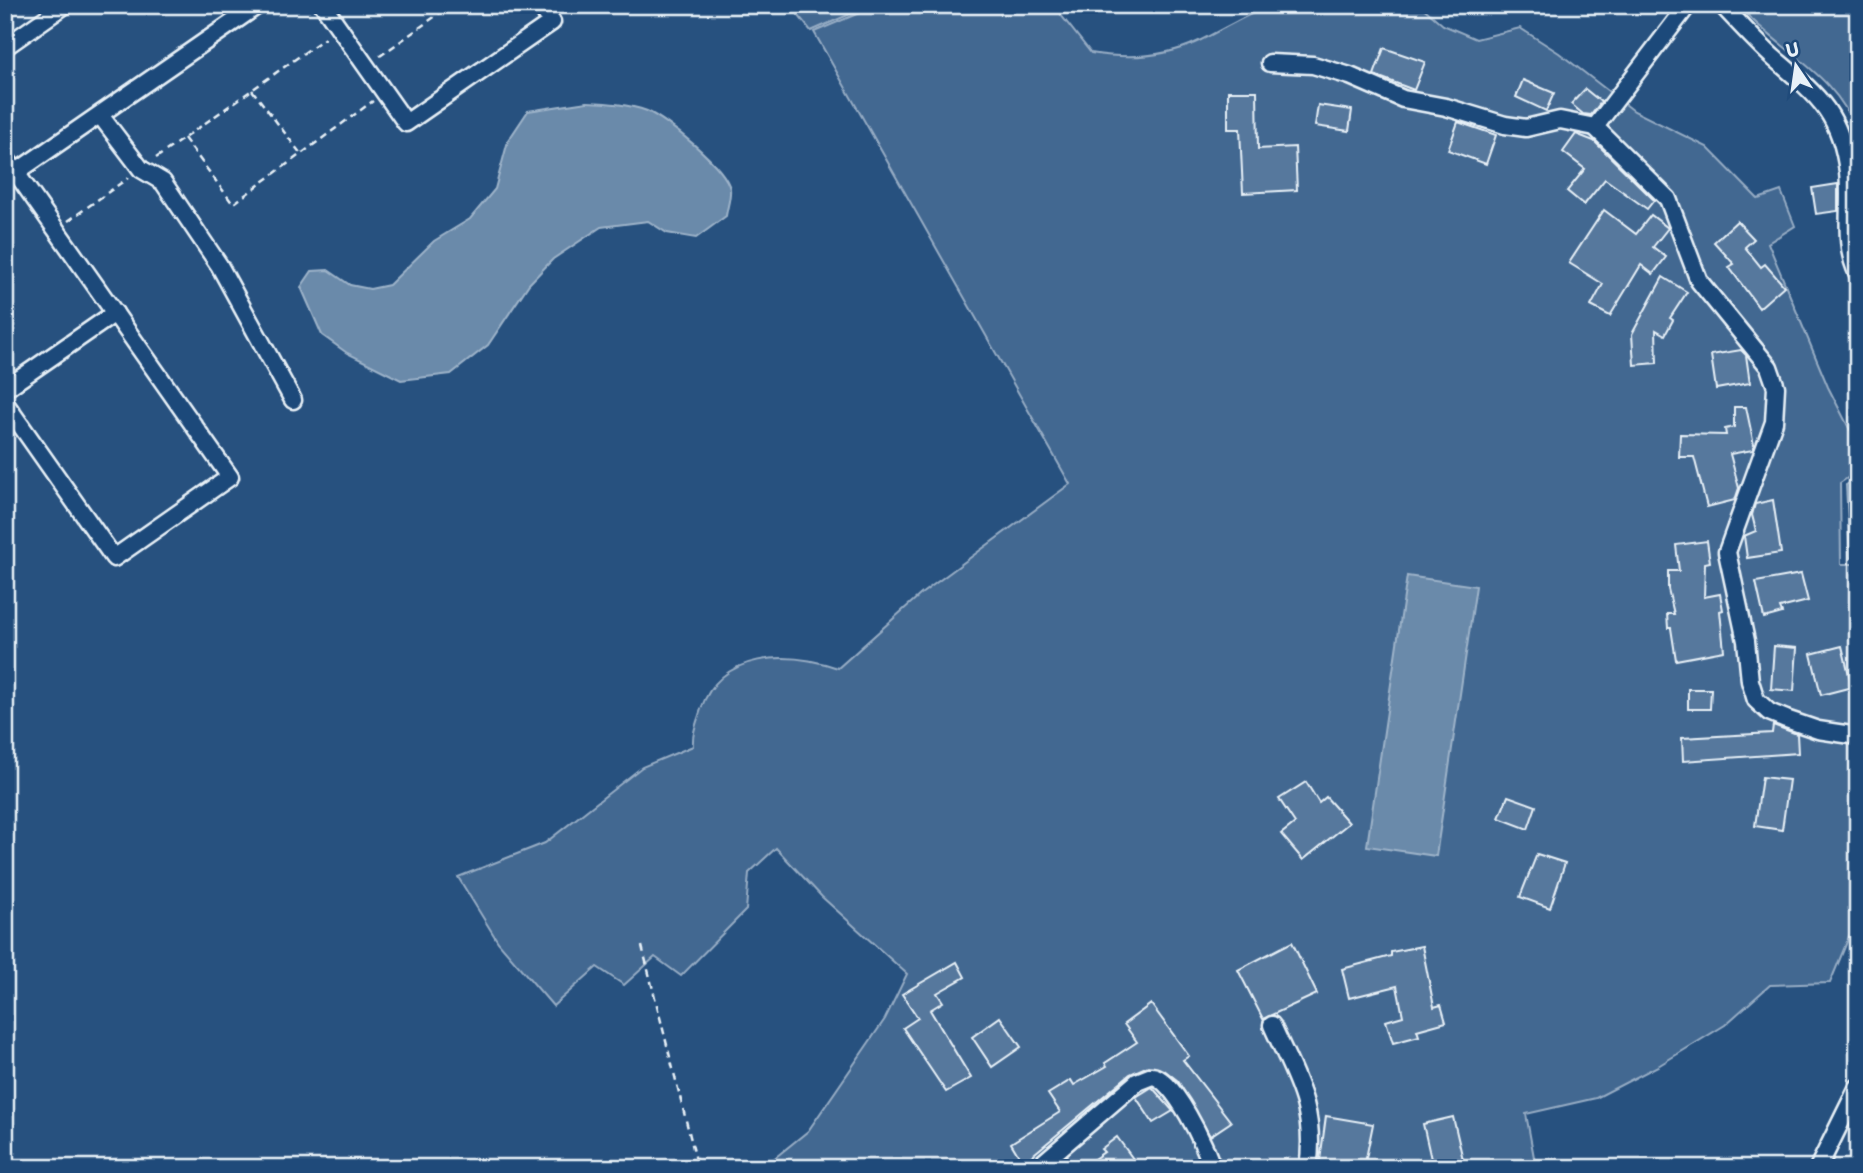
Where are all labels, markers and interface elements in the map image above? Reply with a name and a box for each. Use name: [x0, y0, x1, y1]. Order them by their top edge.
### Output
north arrow: [1762, 32, 1832, 102]
text: U: [1783, 36, 1801, 64]

